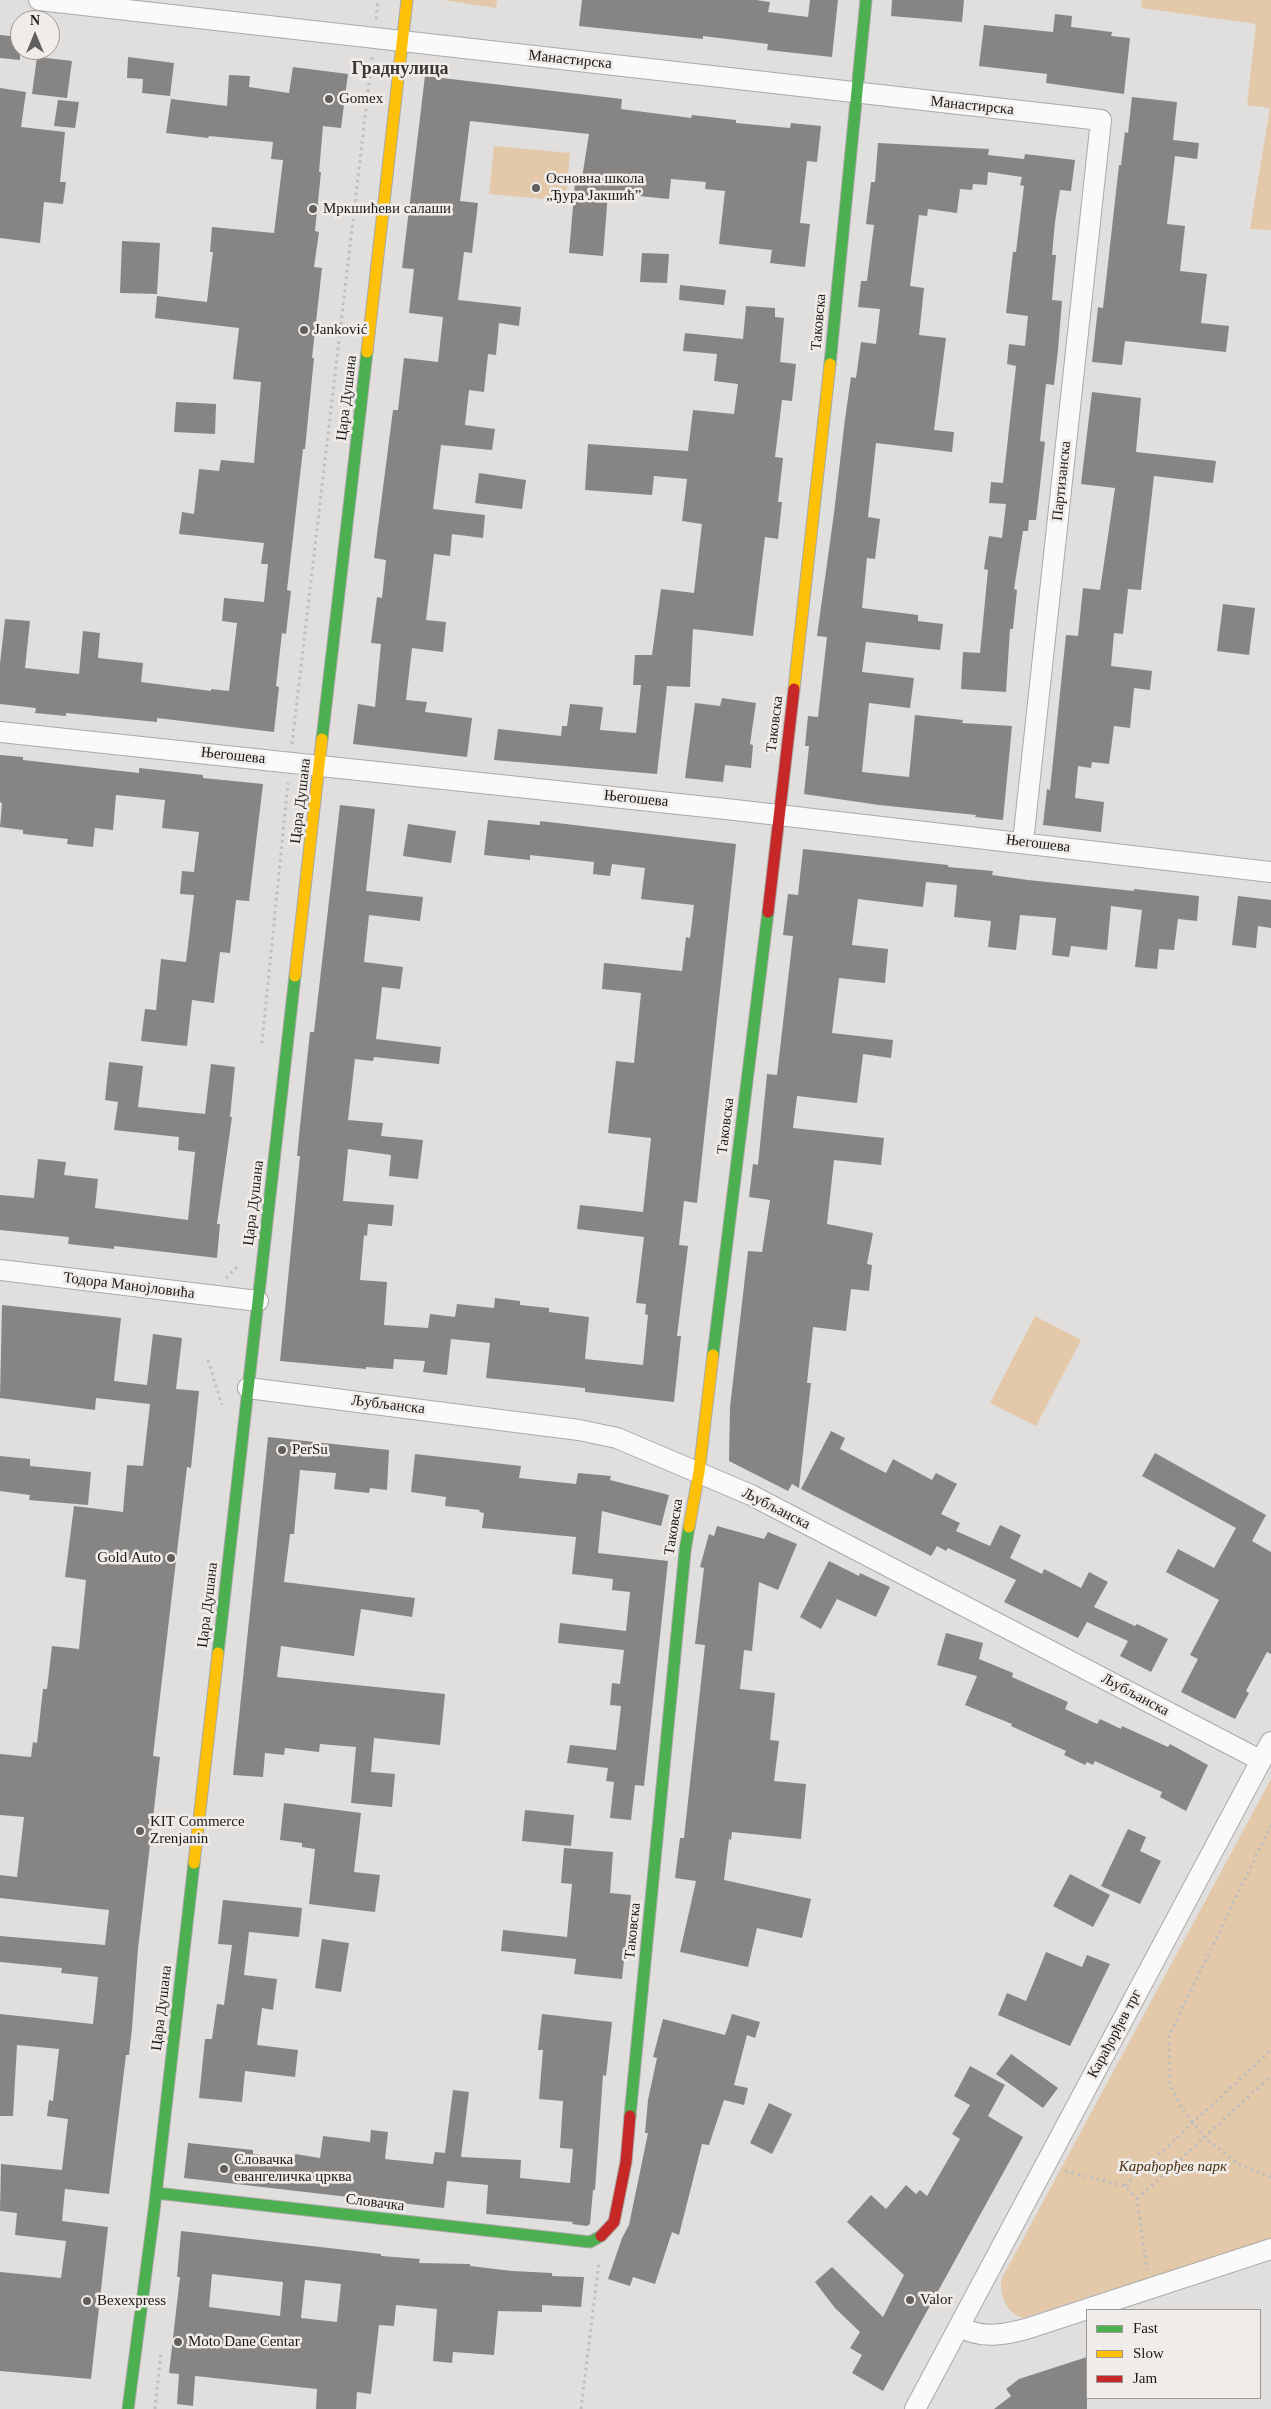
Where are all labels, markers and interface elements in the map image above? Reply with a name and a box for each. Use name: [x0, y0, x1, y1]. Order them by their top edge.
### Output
north arrow: [10, 10, 60, 60]
text: N: [30, 13, 40, 28]
street label: Манастирска: [527, 47, 613, 73]
district label: Граднулица: [351, 58, 449, 80]
place label: Gomex: [339, 90, 383, 108]
marker: Gomex: [323, 93, 335, 105]
street label: Манастирска: [929, 93, 1015, 119]
place label: Основна школа „Ђура Јакшић”: [546, 170, 644, 205]
marker: Основна школа „Ђура Јакшић”: [530, 182, 542, 194]
place label: Мркшићеви салаши: [323, 200, 451, 218]
marker: Мркшићеви салаши: [307, 203, 319, 215]
street label: Таковска: [808, 293, 830, 351]
place label: Janković: [314, 321, 367, 339]
marker: Janković: [298, 324, 310, 336]
street label: Цара Душана: [333, 354, 361, 442]
street label: Партизанска: [1049, 440, 1075, 522]
street label: Таковска: [763, 695, 787, 753]
street label: Његошева: [200, 744, 266, 768]
street label: Цара Душана: [287, 757, 315, 845]
street label: Његошева: [603, 787, 669, 811]
street label: Његошева: [1005, 831, 1071, 857]
street label: Таковска: [714, 1097, 738, 1155]
street label: Цара Душана: [240, 1159, 268, 1247]
street label: Тодора Манојловића: [62, 1269, 196, 1303]
street label: Љубљанска: [350, 1392, 426, 1418]
place label: PerSu: [292, 1441, 328, 1459]
marker: PerSu: [276, 1444, 288, 1456]
street label: Љубљанска: [739, 1484, 813, 1534]
street label: Таковска: [661, 1498, 687, 1556]
place label: Gold Auto: [97, 1549, 161, 1567]
marker: Gold Auto: [165, 1552, 177, 1564]
street label: Цара Душана: [194, 1561, 222, 1649]
street label: Љубљанска: [1098, 1670, 1172, 1720]
place label: KIT Commerce Zrenjanin: [150, 1813, 245, 1848]
marker: KIT Commerce Zrenjanin: [134, 1825, 146, 1837]
street label: Таковска: [621, 1902, 645, 1960]
street label: Цара Душана: [148, 1964, 176, 2052]
street label: Карађорђев трг: [1084, 1987, 1146, 2081]
place label: Словачка евангеличка црква: [234, 2151, 352, 2186]
park label: Карађорђев парк: [1119, 2158, 1227, 2176]
marker: Словачка евангеличка црква: [218, 2163, 230, 2175]
street label: Словачка: [345, 2190, 405, 2216]
place label: Valor: [920, 2291, 952, 2309]
place label: Bexexpress: [97, 2292, 166, 2310]
marker: Valor: [904, 2294, 916, 2306]
marker: Bexexpress: [81, 2295, 93, 2307]
legend: [1086, 2309, 1261, 2399]
text: Fast: [1133, 2320, 1158, 2336]
place label: Moto Dane Centar: [188, 2333, 300, 2351]
marker: Moto Dane Centar: [172, 2336, 184, 2348]
text: Slow: [1133, 2345, 1164, 2361]
text: Jam: [1133, 2370, 1157, 2386]

